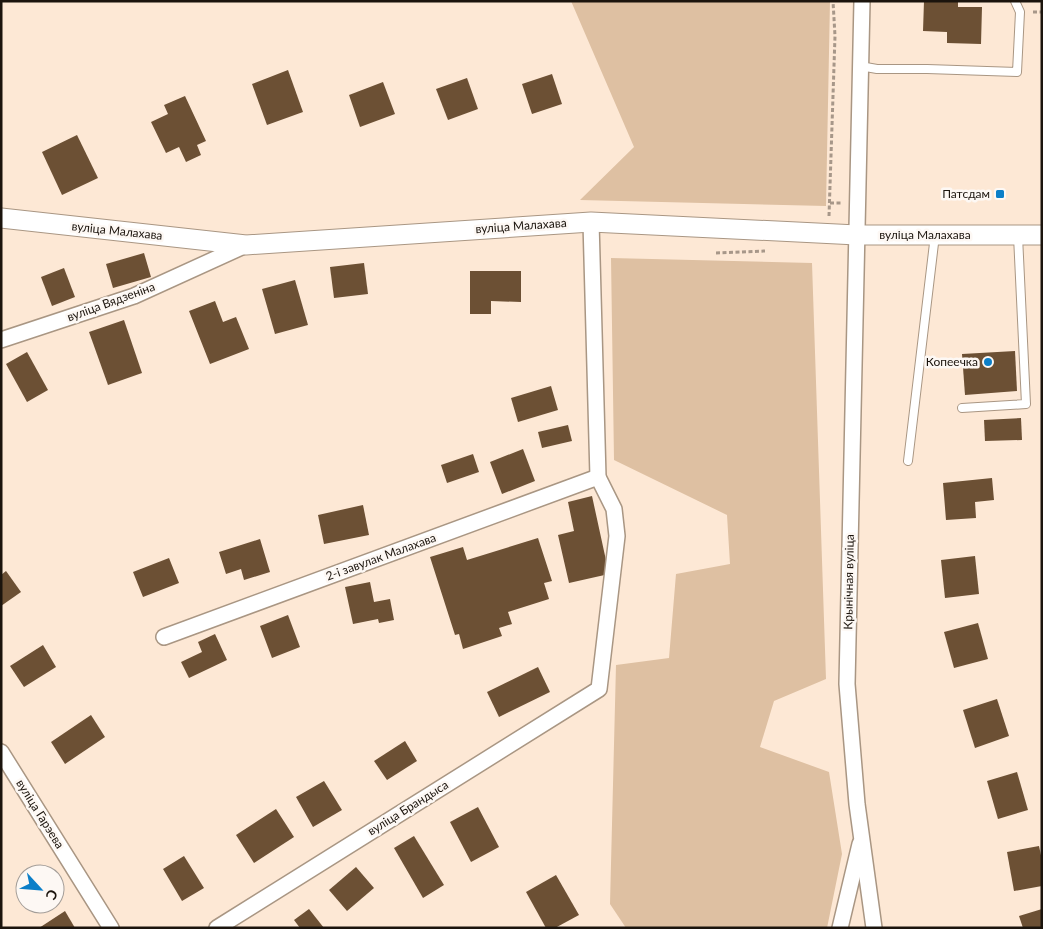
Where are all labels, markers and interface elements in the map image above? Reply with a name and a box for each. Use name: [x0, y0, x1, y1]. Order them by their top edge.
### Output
place label: Патсдам: [942, 186, 990, 201]
marker: Патсдам: [994, 188, 1006, 200]
street label: вуліца Малахава: [475, 215, 567, 236]
street label: вуліца Малахава: [71, 218, 163, 243]
street label: вуліца Малахава: [879, 227, 971, 242]
street label: вуліца Вядзеніна: [65, 279, 157, 324]
place label: Копеечка: [926, 354, 978, 369]
marker: Копеечка: [982, 356, 994, 368]
street label: 2-і завулак Малахава: [324, 530, 438, 583]
street label: Крынічная вуліца: [840, 534, 857, 630]
street label: вуліца Гарэева: [13, 776, 68, 851]
street label: вуліца Брандыса: [365, 777, 451, 838]
north arrow: [15, 864, 65, 914]
text: С: [42, 887, 62, 903]

